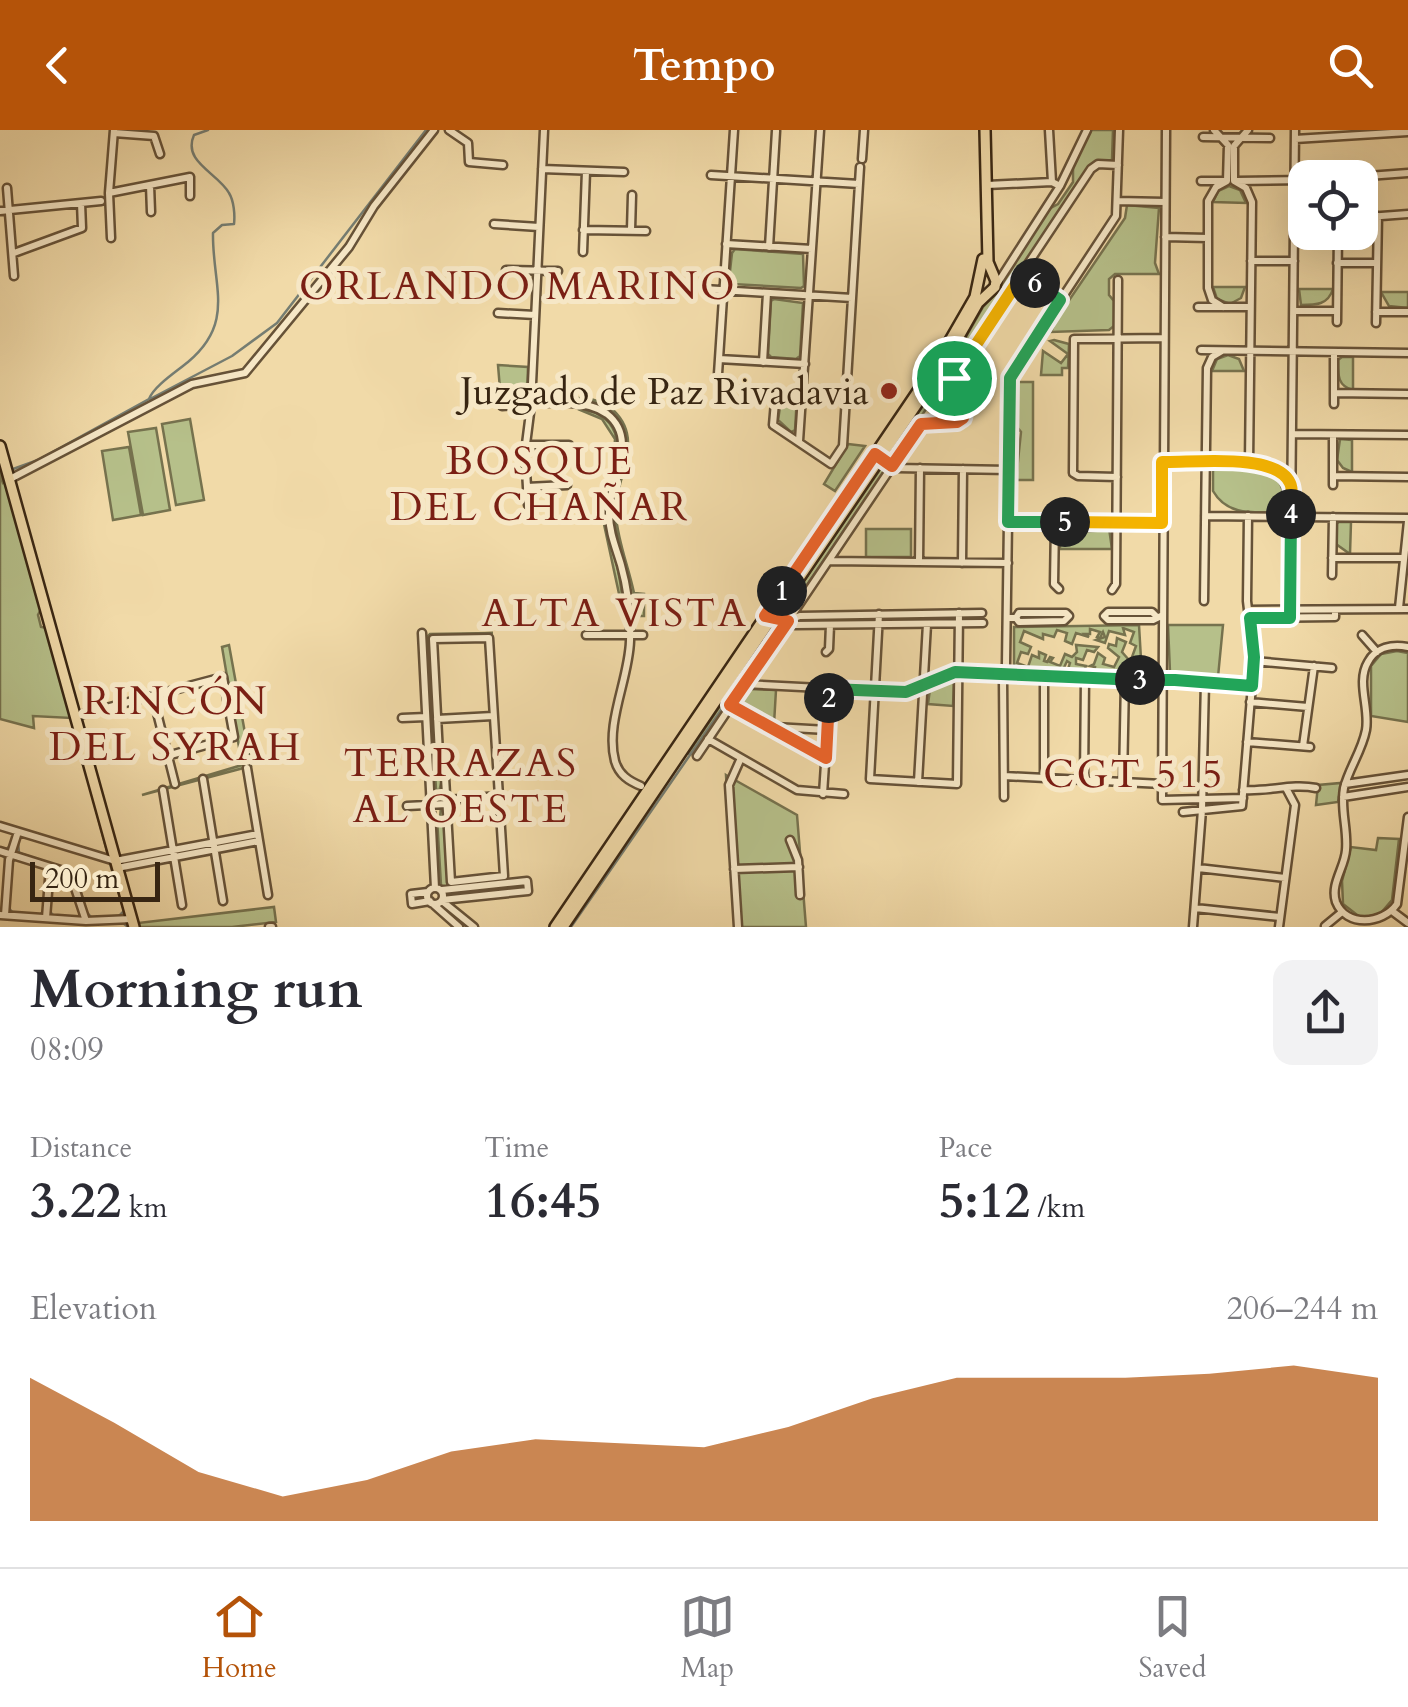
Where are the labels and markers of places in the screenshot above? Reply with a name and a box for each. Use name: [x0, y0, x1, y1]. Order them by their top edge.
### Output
pin: 6: [1010, 258, 1060, 308]
pin: [912, 336, 997, 421]
place label: Juzgado de Paz Rivadavia: [455, 366, 869, 418]
marker: Juzgado de Paz Rivadavia: [878, 380, 900, 402]
pin: 4: [1266, 489, 1316, 539]
pin: 5: [1040, 497, 1090, 547]
pin: 1: [757, 566, 807, 616]
pin: 3: [1115, 655, 1165, 705]
pin: 2: [804, 673, 854, 723]

